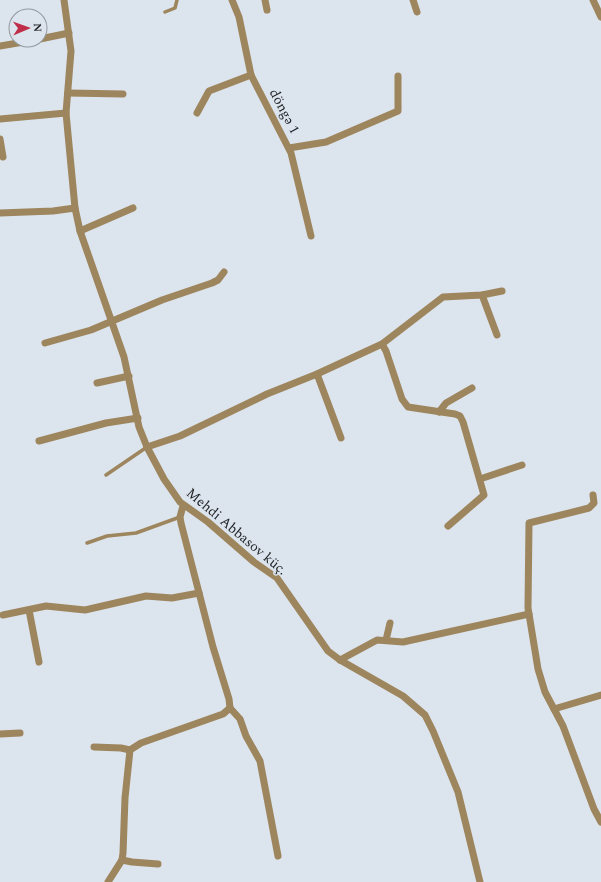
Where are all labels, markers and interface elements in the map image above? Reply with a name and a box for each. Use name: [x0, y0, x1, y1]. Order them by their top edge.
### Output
north arrow: [8, 8, 48, 48]
text: N: [29, 23, 46, 32]
street label: döngə 1: [264, 85, 305, 137]
street label: Mehdi Abbasov küç.: [182, 483, 292, 580]

